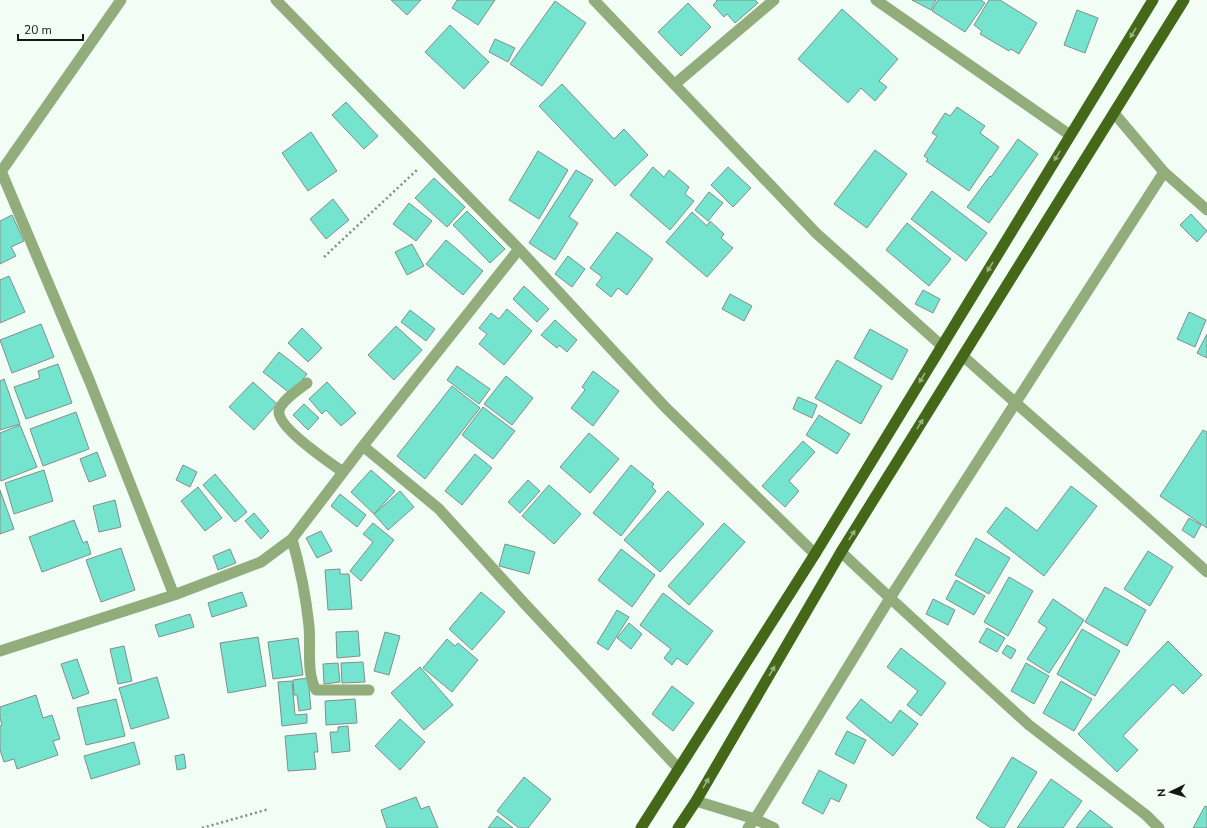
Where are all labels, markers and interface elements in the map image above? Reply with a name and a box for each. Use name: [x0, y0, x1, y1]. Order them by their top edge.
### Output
scale bar: [18, 16, 83, 42]
text: 20 m: [24, 22, 52, 38]
one-way arrow: [1129, 27, 1136, 39]
one-way arrow: [1054, 150, 1061, 162]
one-way arrow: [986, 261, 993, 273]
one-way arrow: [918, 373, 926, 383]
one-way arrow: [917, 419, 924, 430]
one-way arrow: [848, 530, 856, 540]
one-way arrow: [768, 665, 775, 677]
north arrow: [1151, 772, 1191, 812]
one-way arrow: [703, 777, 710, 789]
text: N: [1154, 788, 1169, 798]

